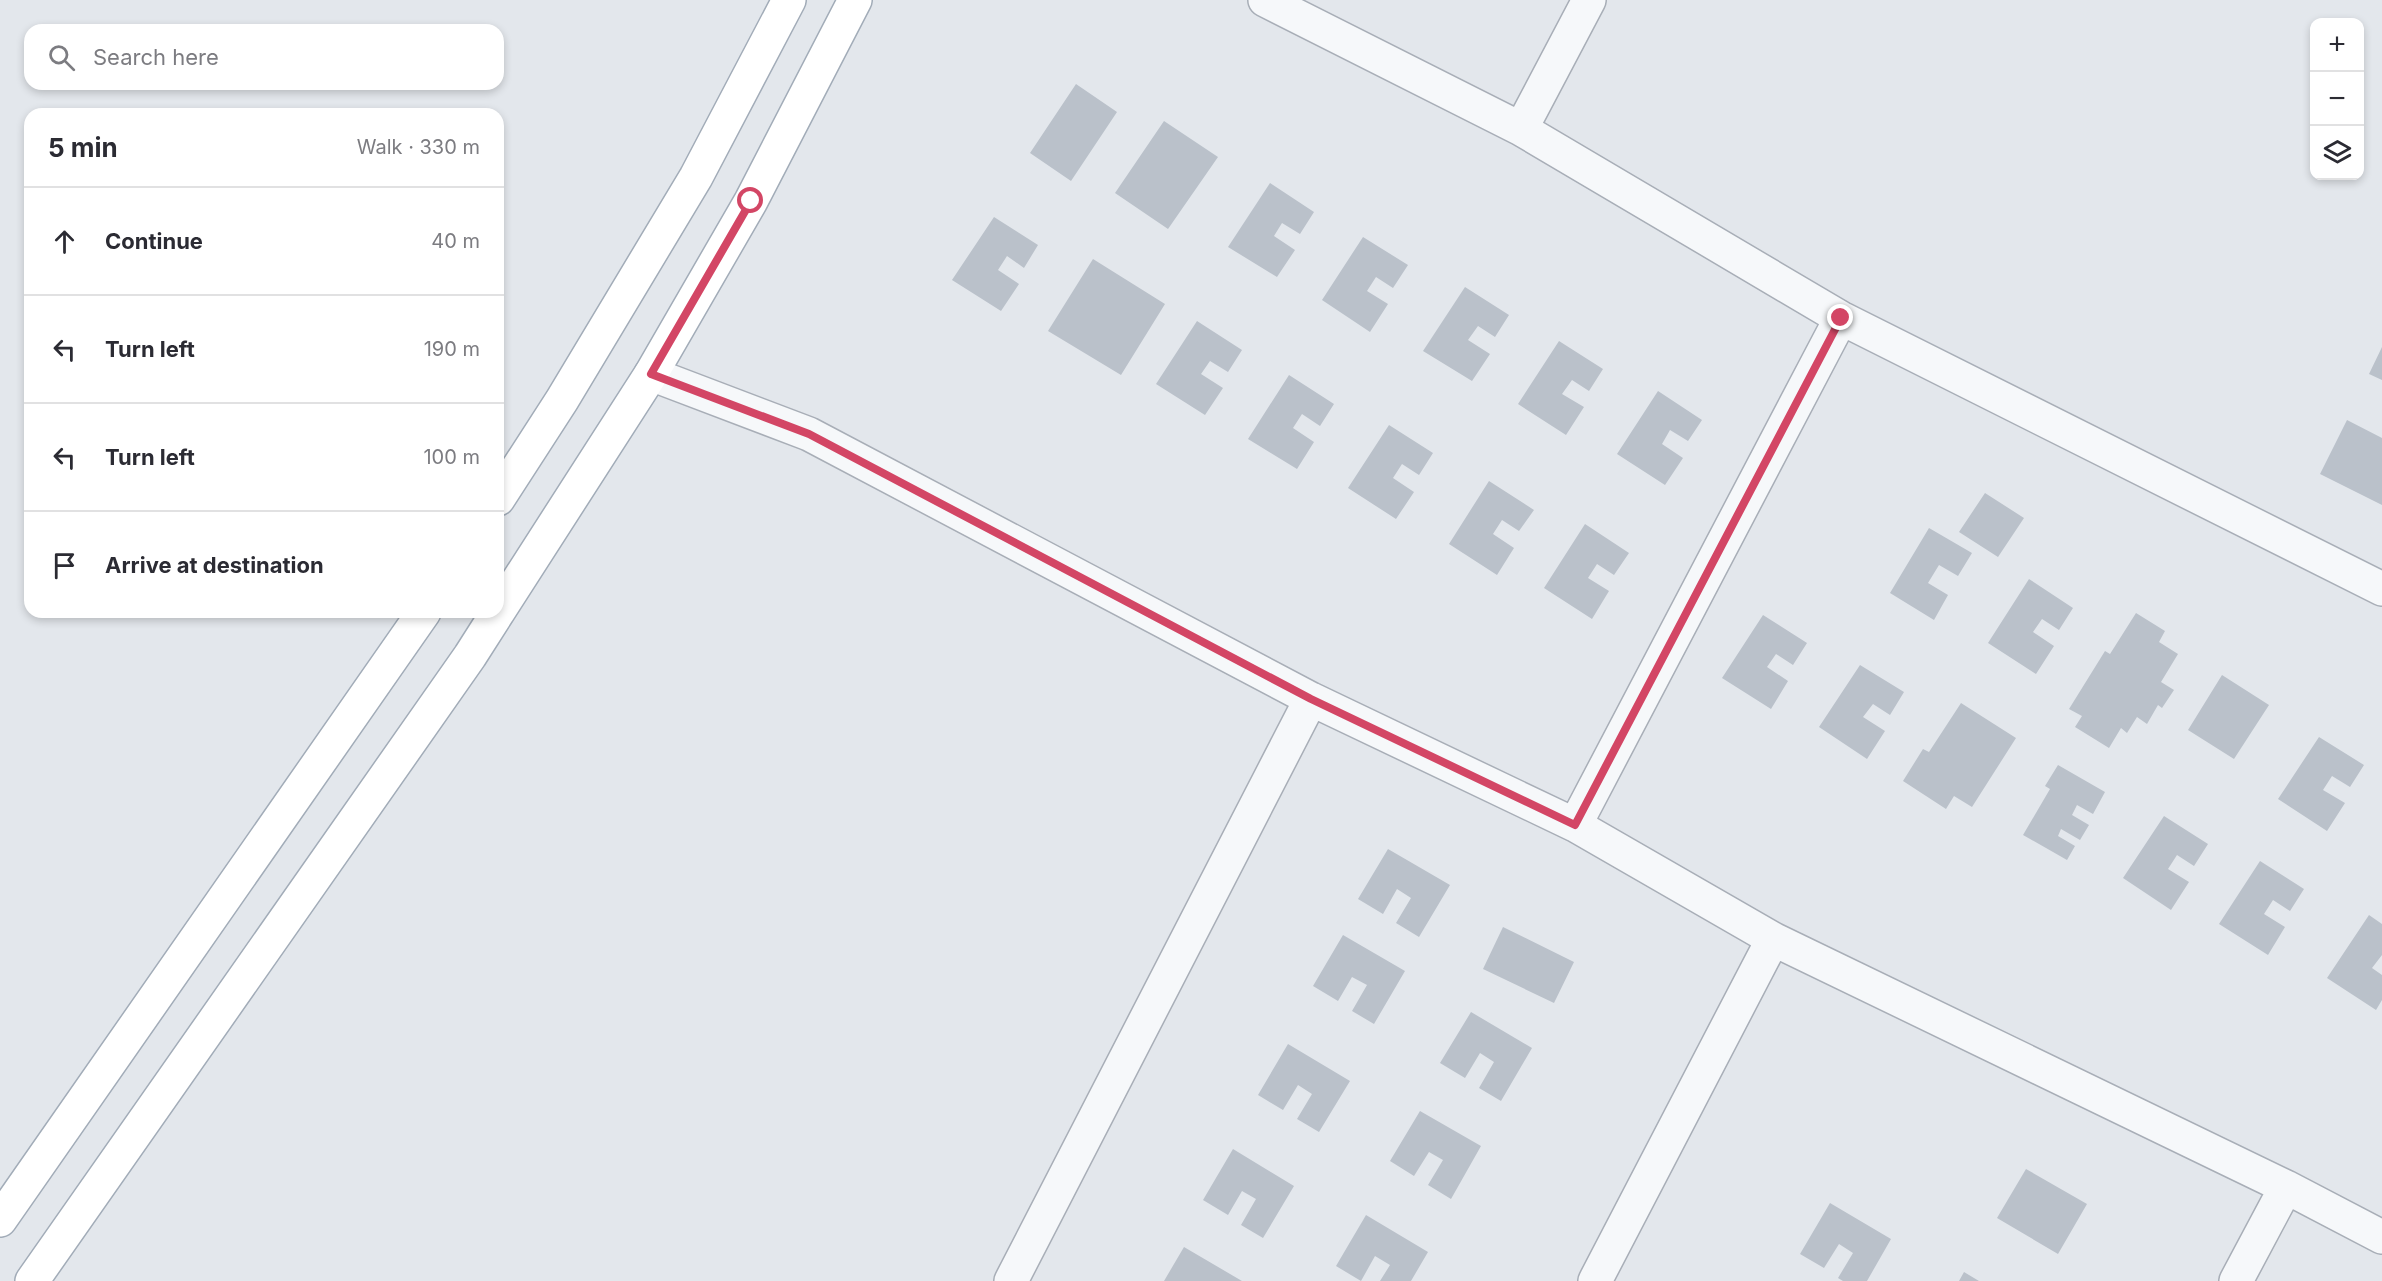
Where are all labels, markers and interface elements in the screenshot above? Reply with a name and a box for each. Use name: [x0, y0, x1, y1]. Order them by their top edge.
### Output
map controls: [2310, 18, 2364, 180]
button: +: [2310, 18, 2364, 72]
search box: [24, 24, 504, 90]
icon: search: [45, 41, 78, 74]
text: Search here: [93, 44, 219, 70]
button: −: [2310, 72, 2364, 126]
button: layers: [2310, 126, 2364, 180]
text: 5 min: [48, 132, 118, 163]
text: Walk · 330 m: [357, 135, 480, 159]
route start: [737, 187, 763, 213]
icon: ahead: [48, 225, 81, 258]
text: Continue: [105, 228, 203, 254]
text: 40 m: [431, 229, 480, 253]
route end: [1827, 304, 1853, 330]
icon: left: [48, 333, 81, 366]
text: Turn left: [105, 336, 195, 362]
text: 190 m: [424, 337, 480, 361]
icon: left: [48, 441, 81, 474]
text: Turn left: [105, 444, 195, 470]
text: 100 m: [423, 445, 480, 469]
icon: arrive: [48, 549, 81, 582]
text: Arrive at destination: [105, 552, 324, 578]

